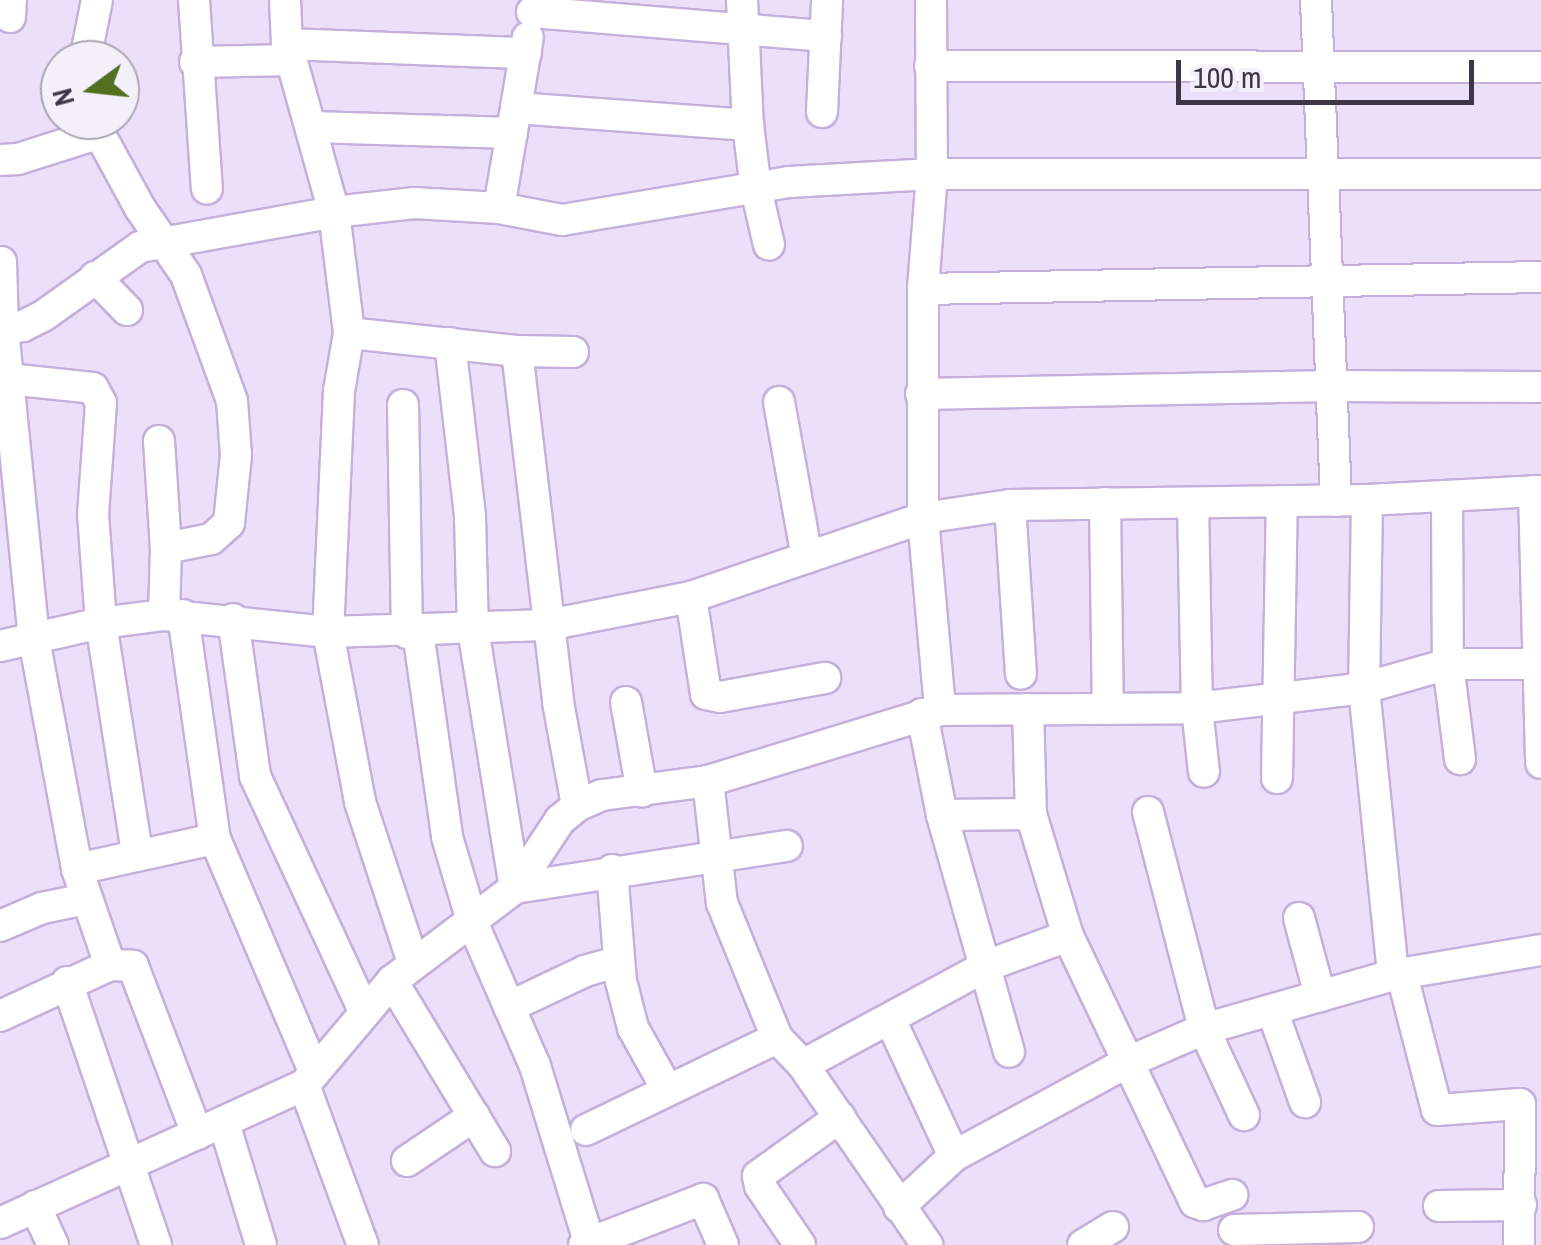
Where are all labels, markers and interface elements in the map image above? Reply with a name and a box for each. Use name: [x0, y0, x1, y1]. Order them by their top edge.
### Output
north arrow: [40, 40, 140, 140]
scale bar: [1181, 40, 1478, 102]
text: 100 m: [1193, 57, 1261, 97]
text: N: [42, 84, 83, 110]

